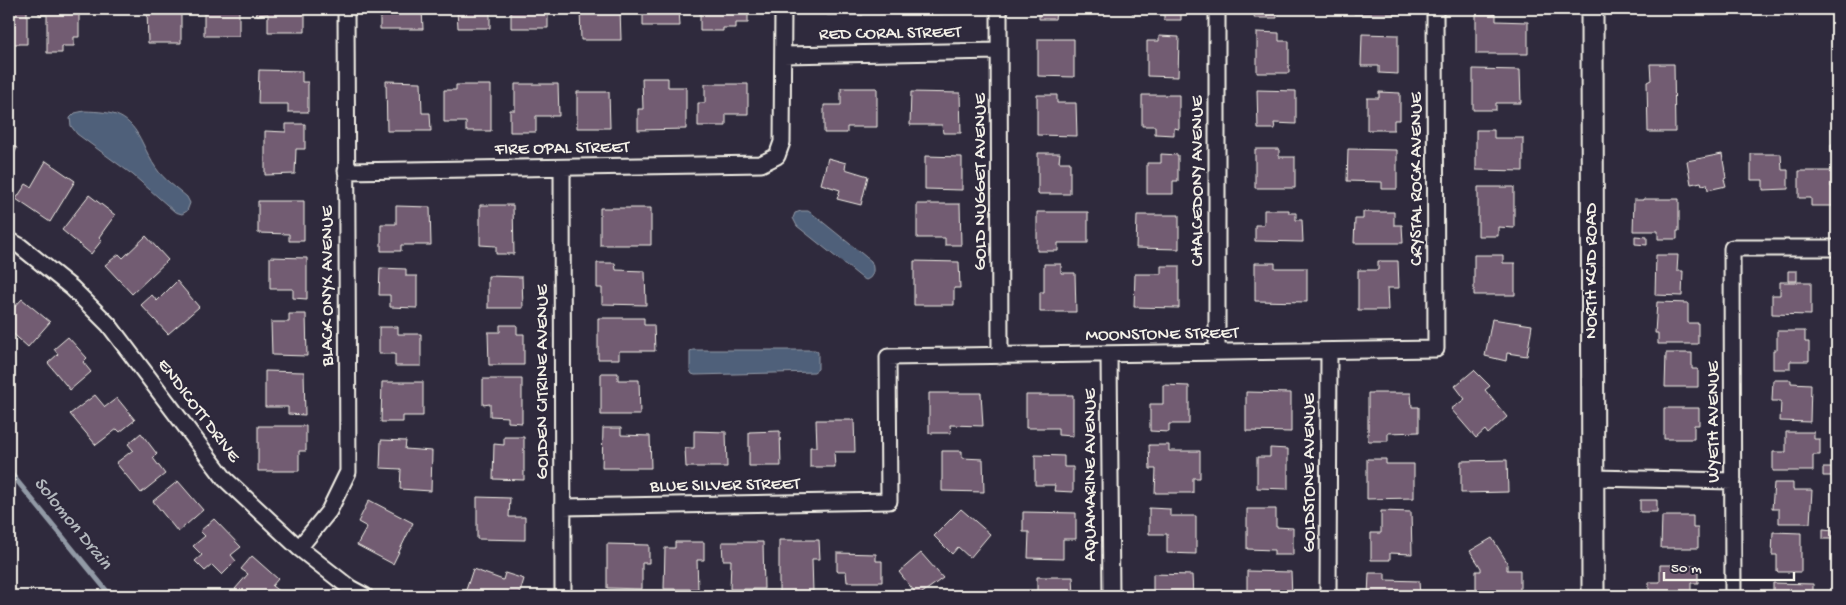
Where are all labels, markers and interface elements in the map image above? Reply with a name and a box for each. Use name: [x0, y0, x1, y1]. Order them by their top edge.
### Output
street label: RED CORAL STREET: [819, 22, 962, 46]
street label: CRYSTAL ROCK AVENUE: [1407, 91, 1428, 266]
street label: GOLD NUGGET AVENUE: [971, 93, 992, 271]
street label: CHALCEDONY AVENUE: [1188, 95, 1209, 266]
street label: FIRE OPAL STREET: [493, 137, 631, 161]
street label: NORTH KCID ROAD: [1582, 203, 1603, 339]
street label: BLACK ONYX AVENUE: [318, 205, 339, 367]
street label: GOLDEN CITRINE AVENUE: [533, 284, 554, 479]
street label: MOONSTONE STREET: [1085, 323, 1240, 347]
street label: ENDICOTT DRIVE: [152, 355, 244, 468]
street label: WYETH AVENUE: [1704, 360, 1725, 483]
street label: AQUAMARINE AVENUE: [1081, 388, 1102, 562]
street label: GOLDSTONE AVENUE: [1300, 393, 1321, 553]
water label: Solomon Drain: [28, 473, 117, 576]
street label: BLUE SILVER STREET: [649, 474, 801, 498]
scale bar: [1664, 550, 1794, 582]
text: 50 m: [1671, 560, 1702, 578]

